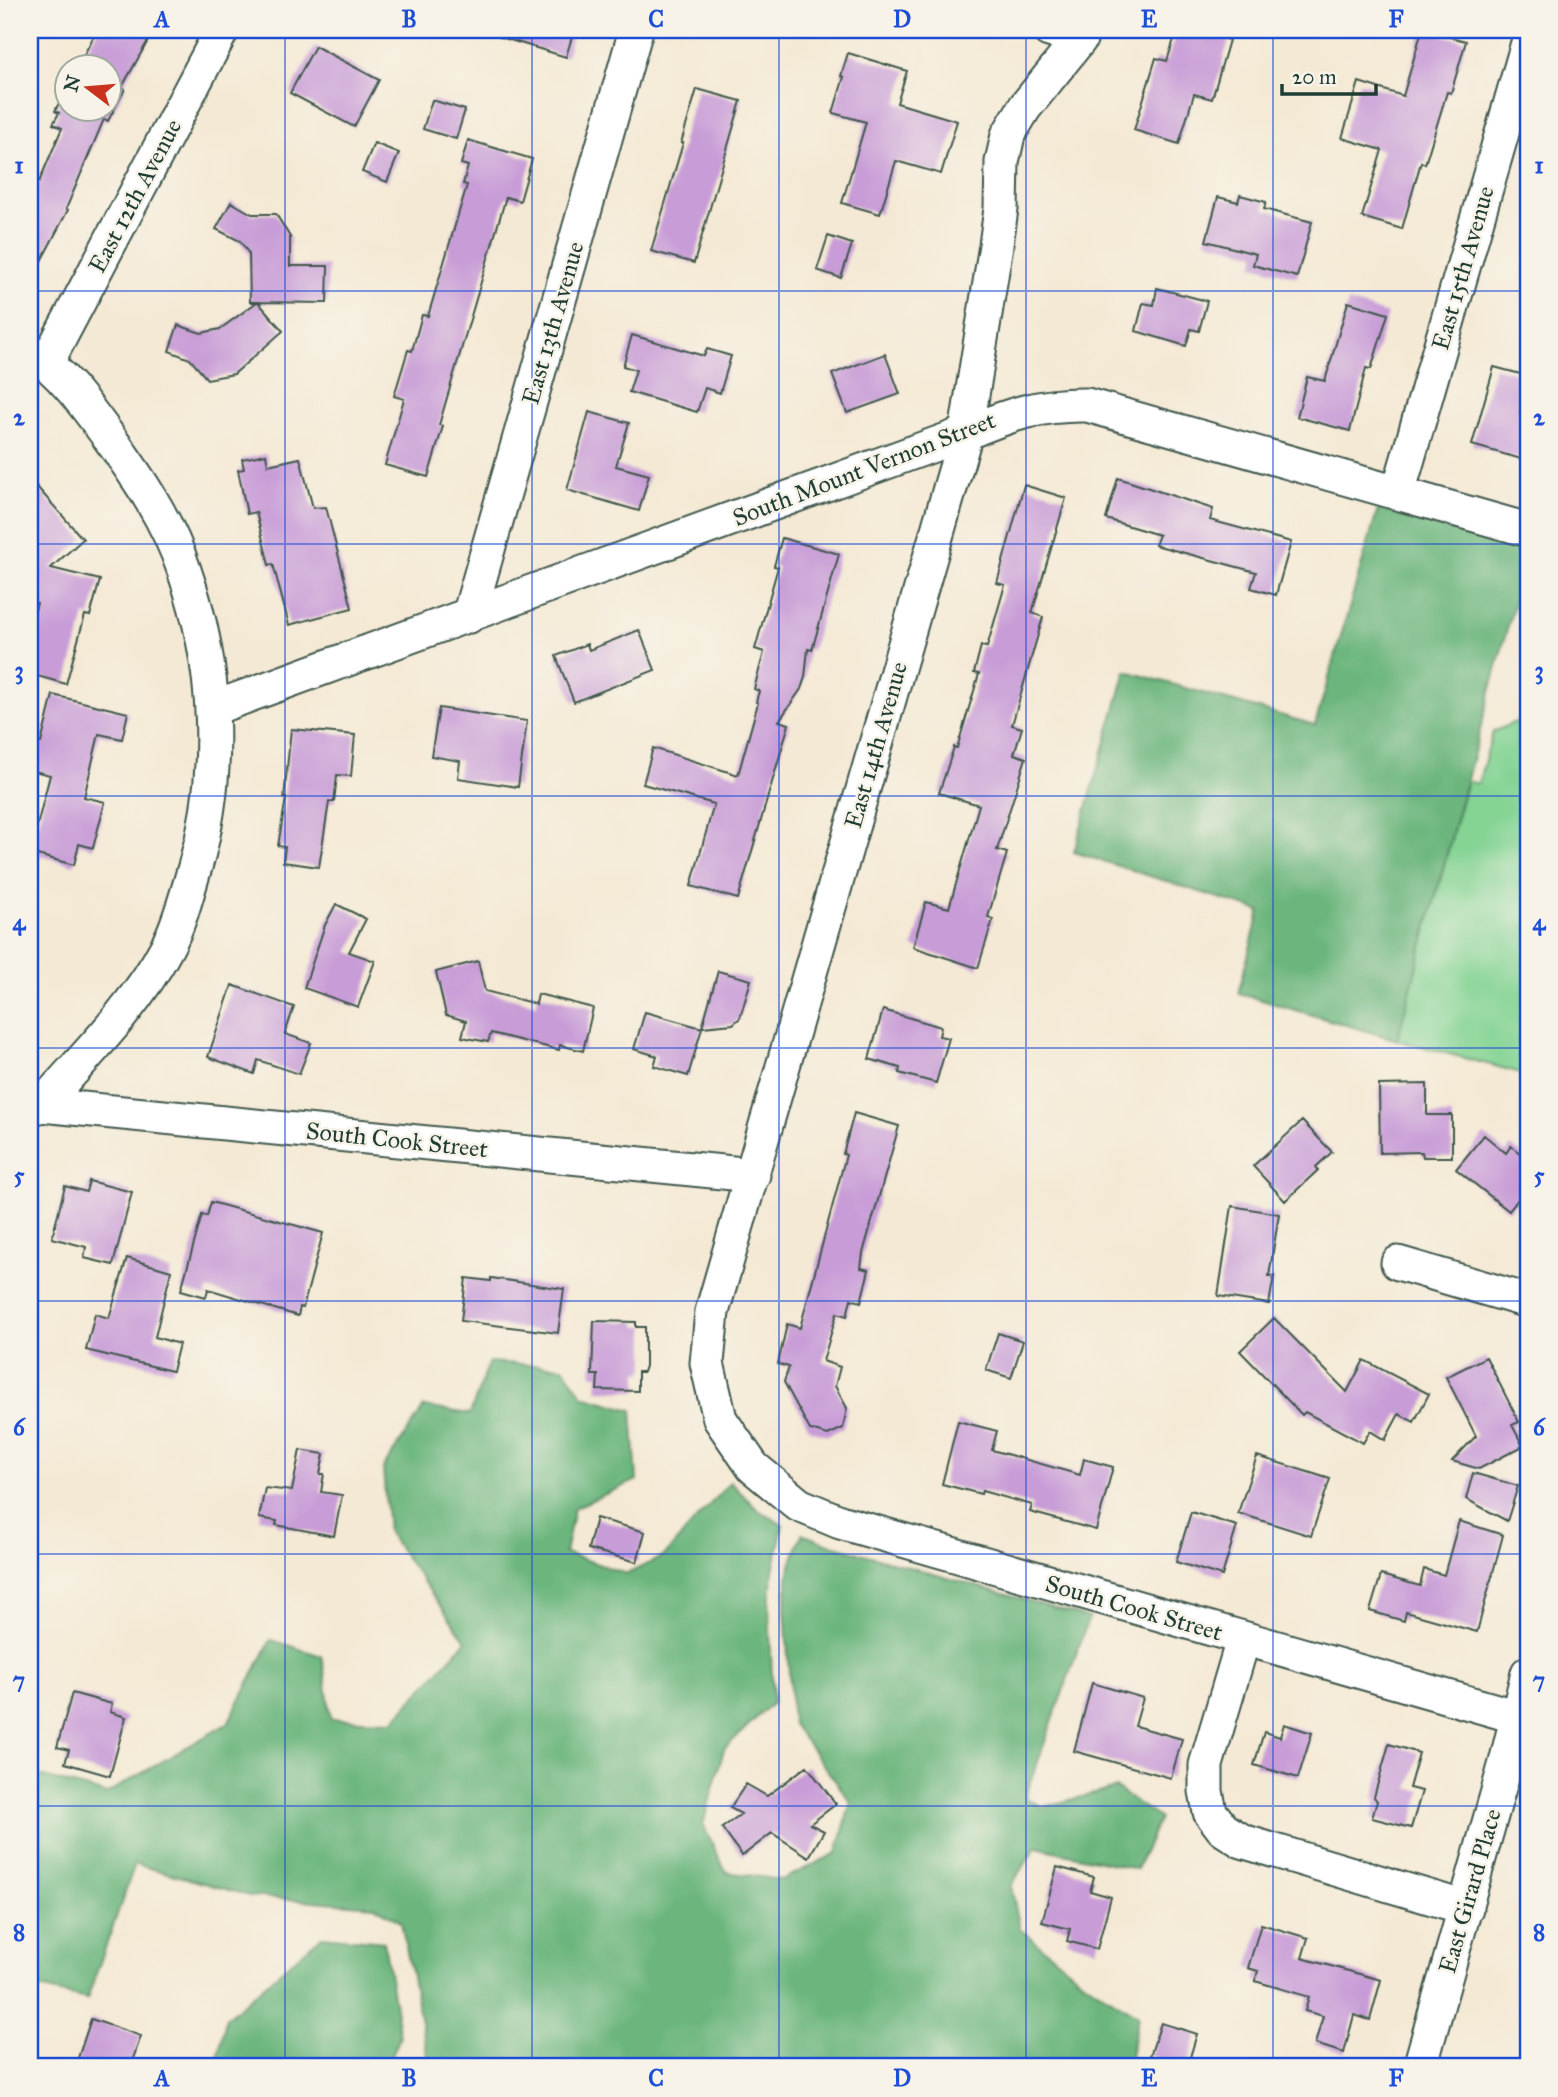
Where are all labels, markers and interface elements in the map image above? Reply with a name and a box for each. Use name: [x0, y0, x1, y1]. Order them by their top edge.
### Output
text: A: [152, 5, 170, 33]
text: B: [401, 5, 417, 33]
text: C: [648, 5, 664, 33]
text: D: [893, 5, 911, 33]
text: E: [1141, 5, 1158, 33]
text: F: [1388, 5, 1404, 33]
north arrow: [52, 52, 122, 122]
scale bar: [1282, 52, 1376, 96]
text: 20 m: [1292, 64, 1337, 90]
text: N: [59, 73, 85, 94]
street label: East 12th Avenue: [82, 114, 188, 278]
text: 1: [14, 151, 24, 179]
text: 1: [1534, 151, 1544, 179]
street label: East 15th Avenue: [1425, 183, 1501, 353]
street label: East 13th Avenue: [515, 238, 591, 408]
text: 2: [13, 403, 25, 431]
text: 2: [1533, 403, 1545, 431]
street label: South Mount Vernon Street: [728, 405, 1000, 533]
text: 3: [14, 656, 24, 685]
text: 3: [1534, 656, 1544, 685]
street label: East 14th Avenue: [838, 658, 914, 832]
text: 4: [13, 908, 27, 936]
text: 4: [1533, 908, 1547, 936]
street label: South Cook Street: [305, 1116, 490, 1165]
text: 5: [14, 1161, 25, 1189]
text: 5: [1534, 1161, 1545, 1189]
text: 6: [13, 1413, 26, 1441]
text: 6: [1533, 1413, 1546, 1441]
street label: South Cook Street: [1042, 1568, 1226, 1648]
text: 7: [13, 1666, 25, 1694]
text: 7: [1533, 1666, 1545, 1694]
street label: East Girard Place: [1432, 1805, 1508, 1977]
text: 8: [13, 1918, 25, 1946]
text: 8: [1533, 1918, 1545, 1946]
text: A: [152, 2064, 170, 2092]
text: B: [401, 2064, 417, 2092]
text: C: [648, 2064, 664, 2092]
text: D: [893, 2064, 911, 2092]
text: E: [1141, 2064, 1158, 2092]
text: F: [1388, 2064, 1404, 2092]

